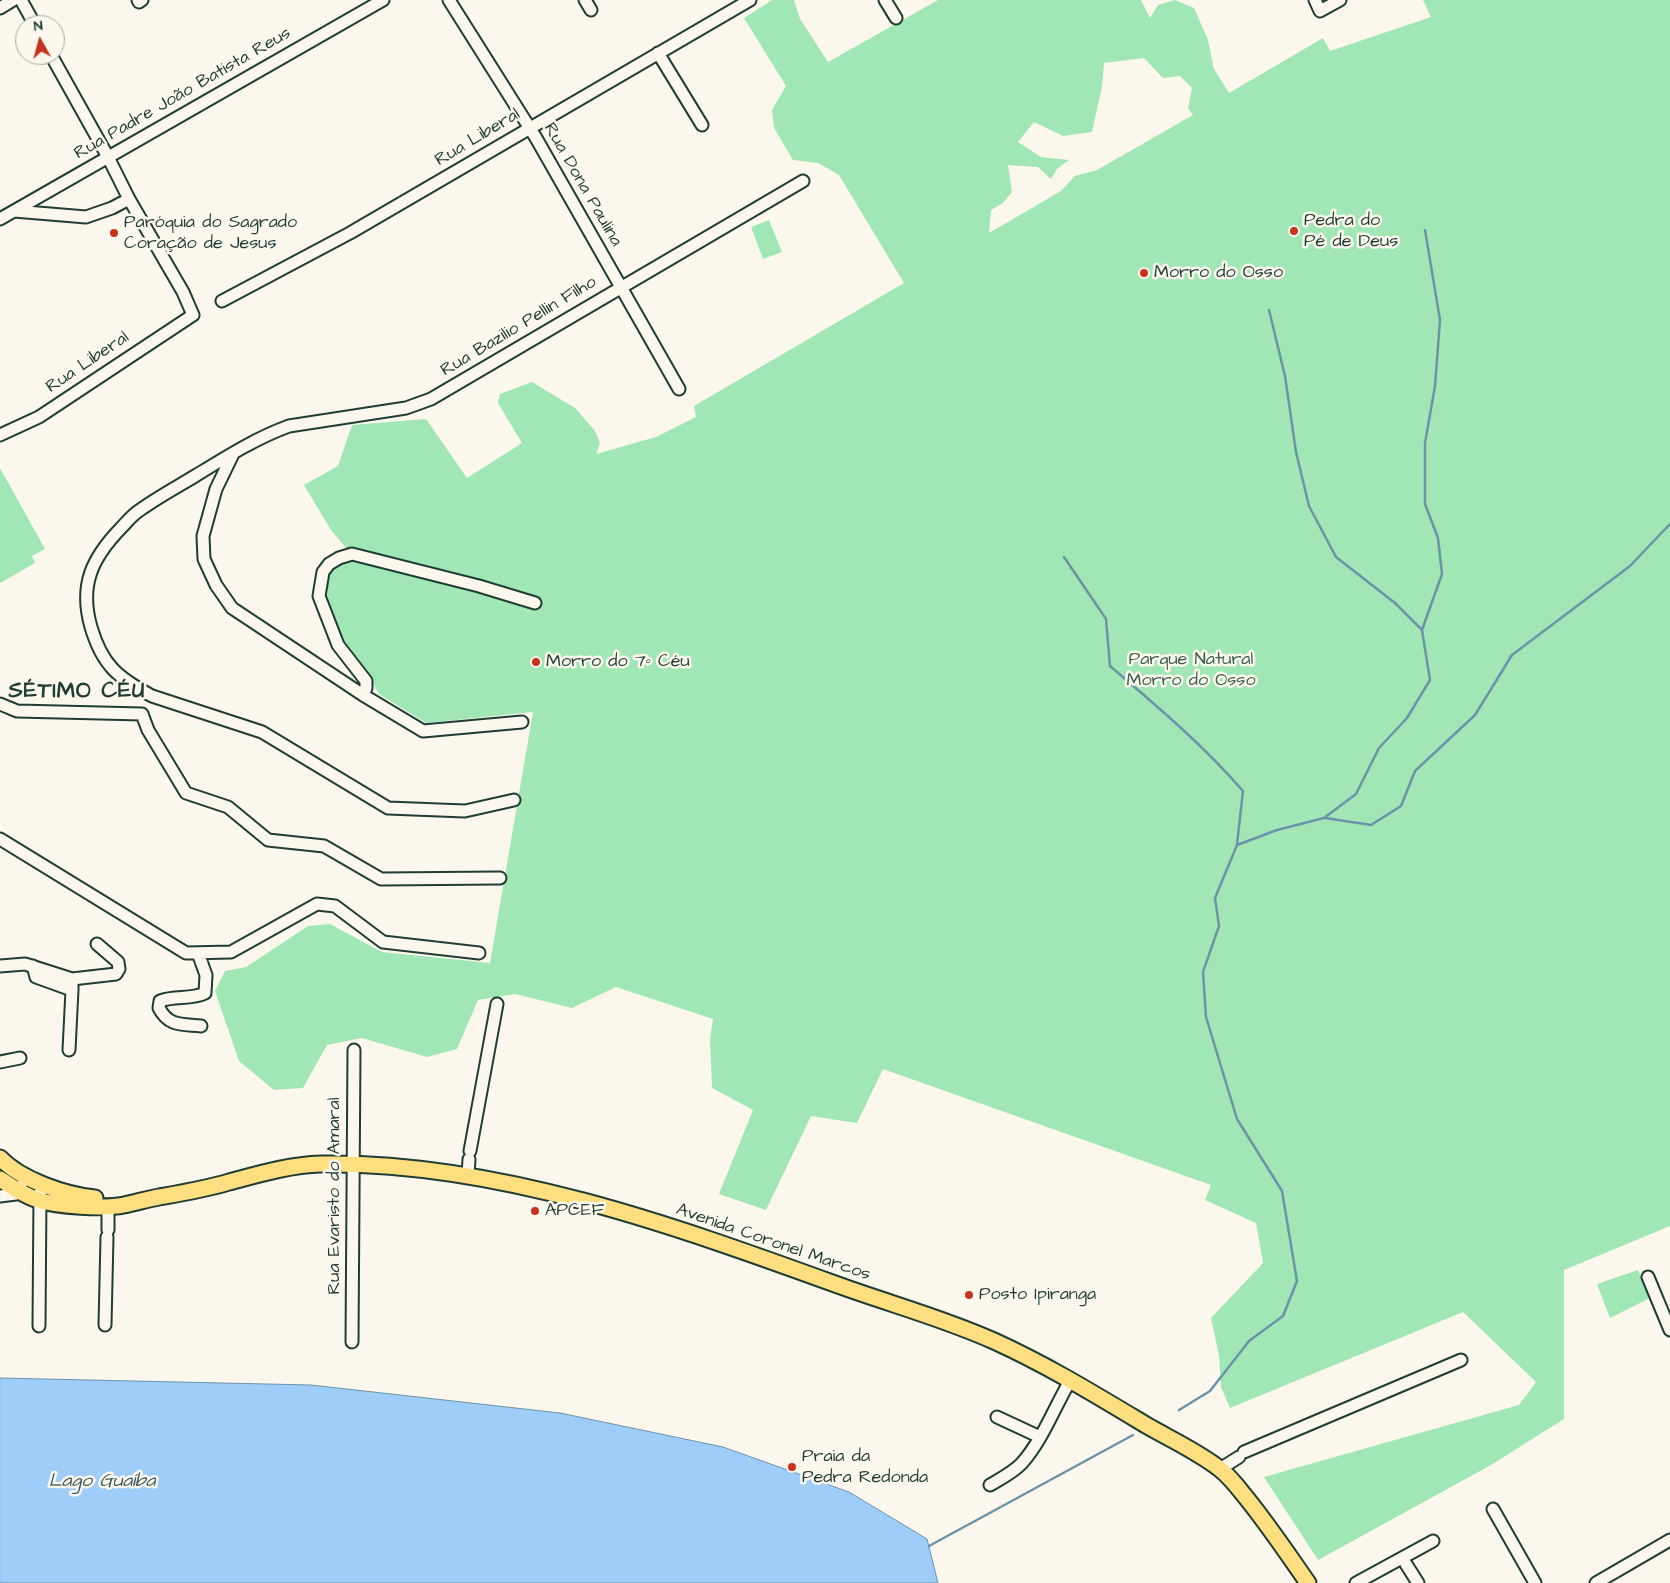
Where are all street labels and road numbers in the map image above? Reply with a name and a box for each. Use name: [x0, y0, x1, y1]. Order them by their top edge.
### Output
street label: Rua Padre João Batista Reus: [71, 23, 295, 165]
street label: Rua Liberal: [432, 104, 524, 172]
street label: Rua Dona Paulina: [538, 119, 626, 251]
street label: Rua Bazilio Pellin Filho: [437, 272, 601, 382]
street label: Rua Liberal: [42, 327, 134, 399]
street label: Rua Evaristo do Amaral: [324, 1098, 346, 1294]
street label: Avenida Coronel Marcos: [673, 1200, 873, 1286]

